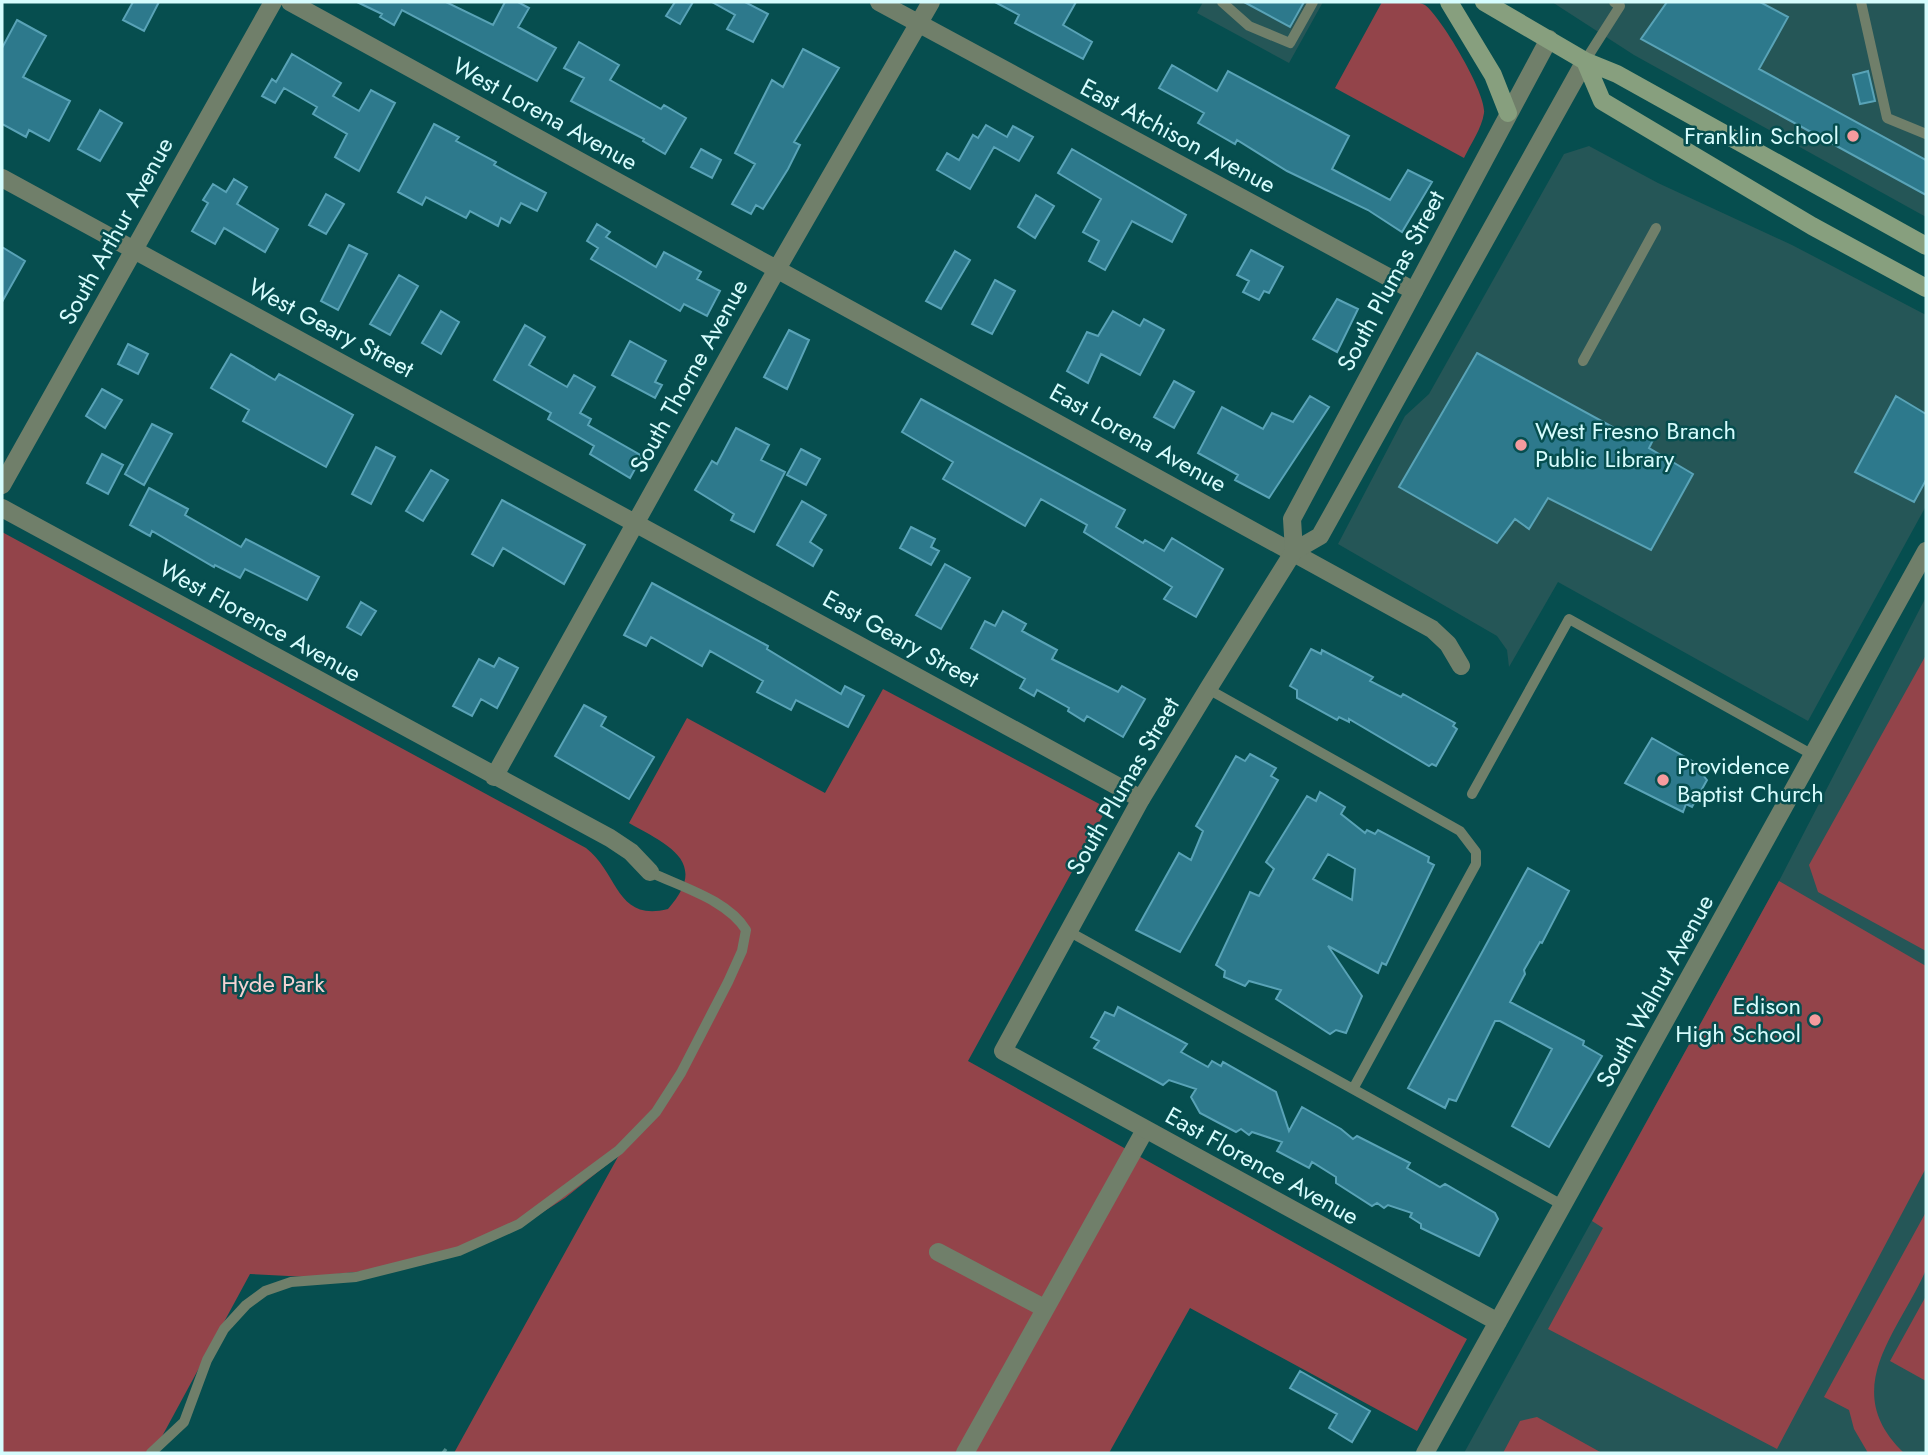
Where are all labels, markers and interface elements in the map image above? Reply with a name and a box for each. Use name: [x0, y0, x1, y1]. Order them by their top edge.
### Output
street label: West Lorena Avenue: [446, 48, 644, 179]
street label: East Atchison Avenue: [1074, 69, 1282, 202]
place label: Franklin School: [1684, 118, 1839, 153]
marker: Franklin School: [1845, 128, 1861, 144]
street label: South Arthur Avenue: [49, 131, 182, 331]
street label: South Plumas Street: [1328, 184, 1453, 377]
street label: West Geary Street: [242, 269, 421, 386]
street label: South Thorne Avenue: [621, 273, 756, 479]
street label: East Lorena Avenue: [1043, 374, 1233, 501]
place label: West Fresno Branch Public Library: [1535, 413, 1736, 476]
marker: West Fresno Branch Public Library: [1513, 437, 1529, 453]
street label: West Florence Avenue: [153, 550, 368, 691]
street label: East Geary Street: [817, 581, 986, 696]
street label: South Plumas Street: [1057, 690, 1188, 881]
place label: Providence Baptist Church: [1677, 748, 1824, 811]
marker: Providence Baptist Church: [1655, 772, 1671, 788]
street label: South Walnut Avenue: [1587, 888, 1722, 1094]
park label: Hyde Park: [221, 966, 325, 1001]
place label: Edison High School: [1675, 988, 1801, 1051]
marker: Edison High School: [1807, 1012, 1823, 1028]
street label: East Florence Avenue: [1159, 1098, 1365, 1233]

